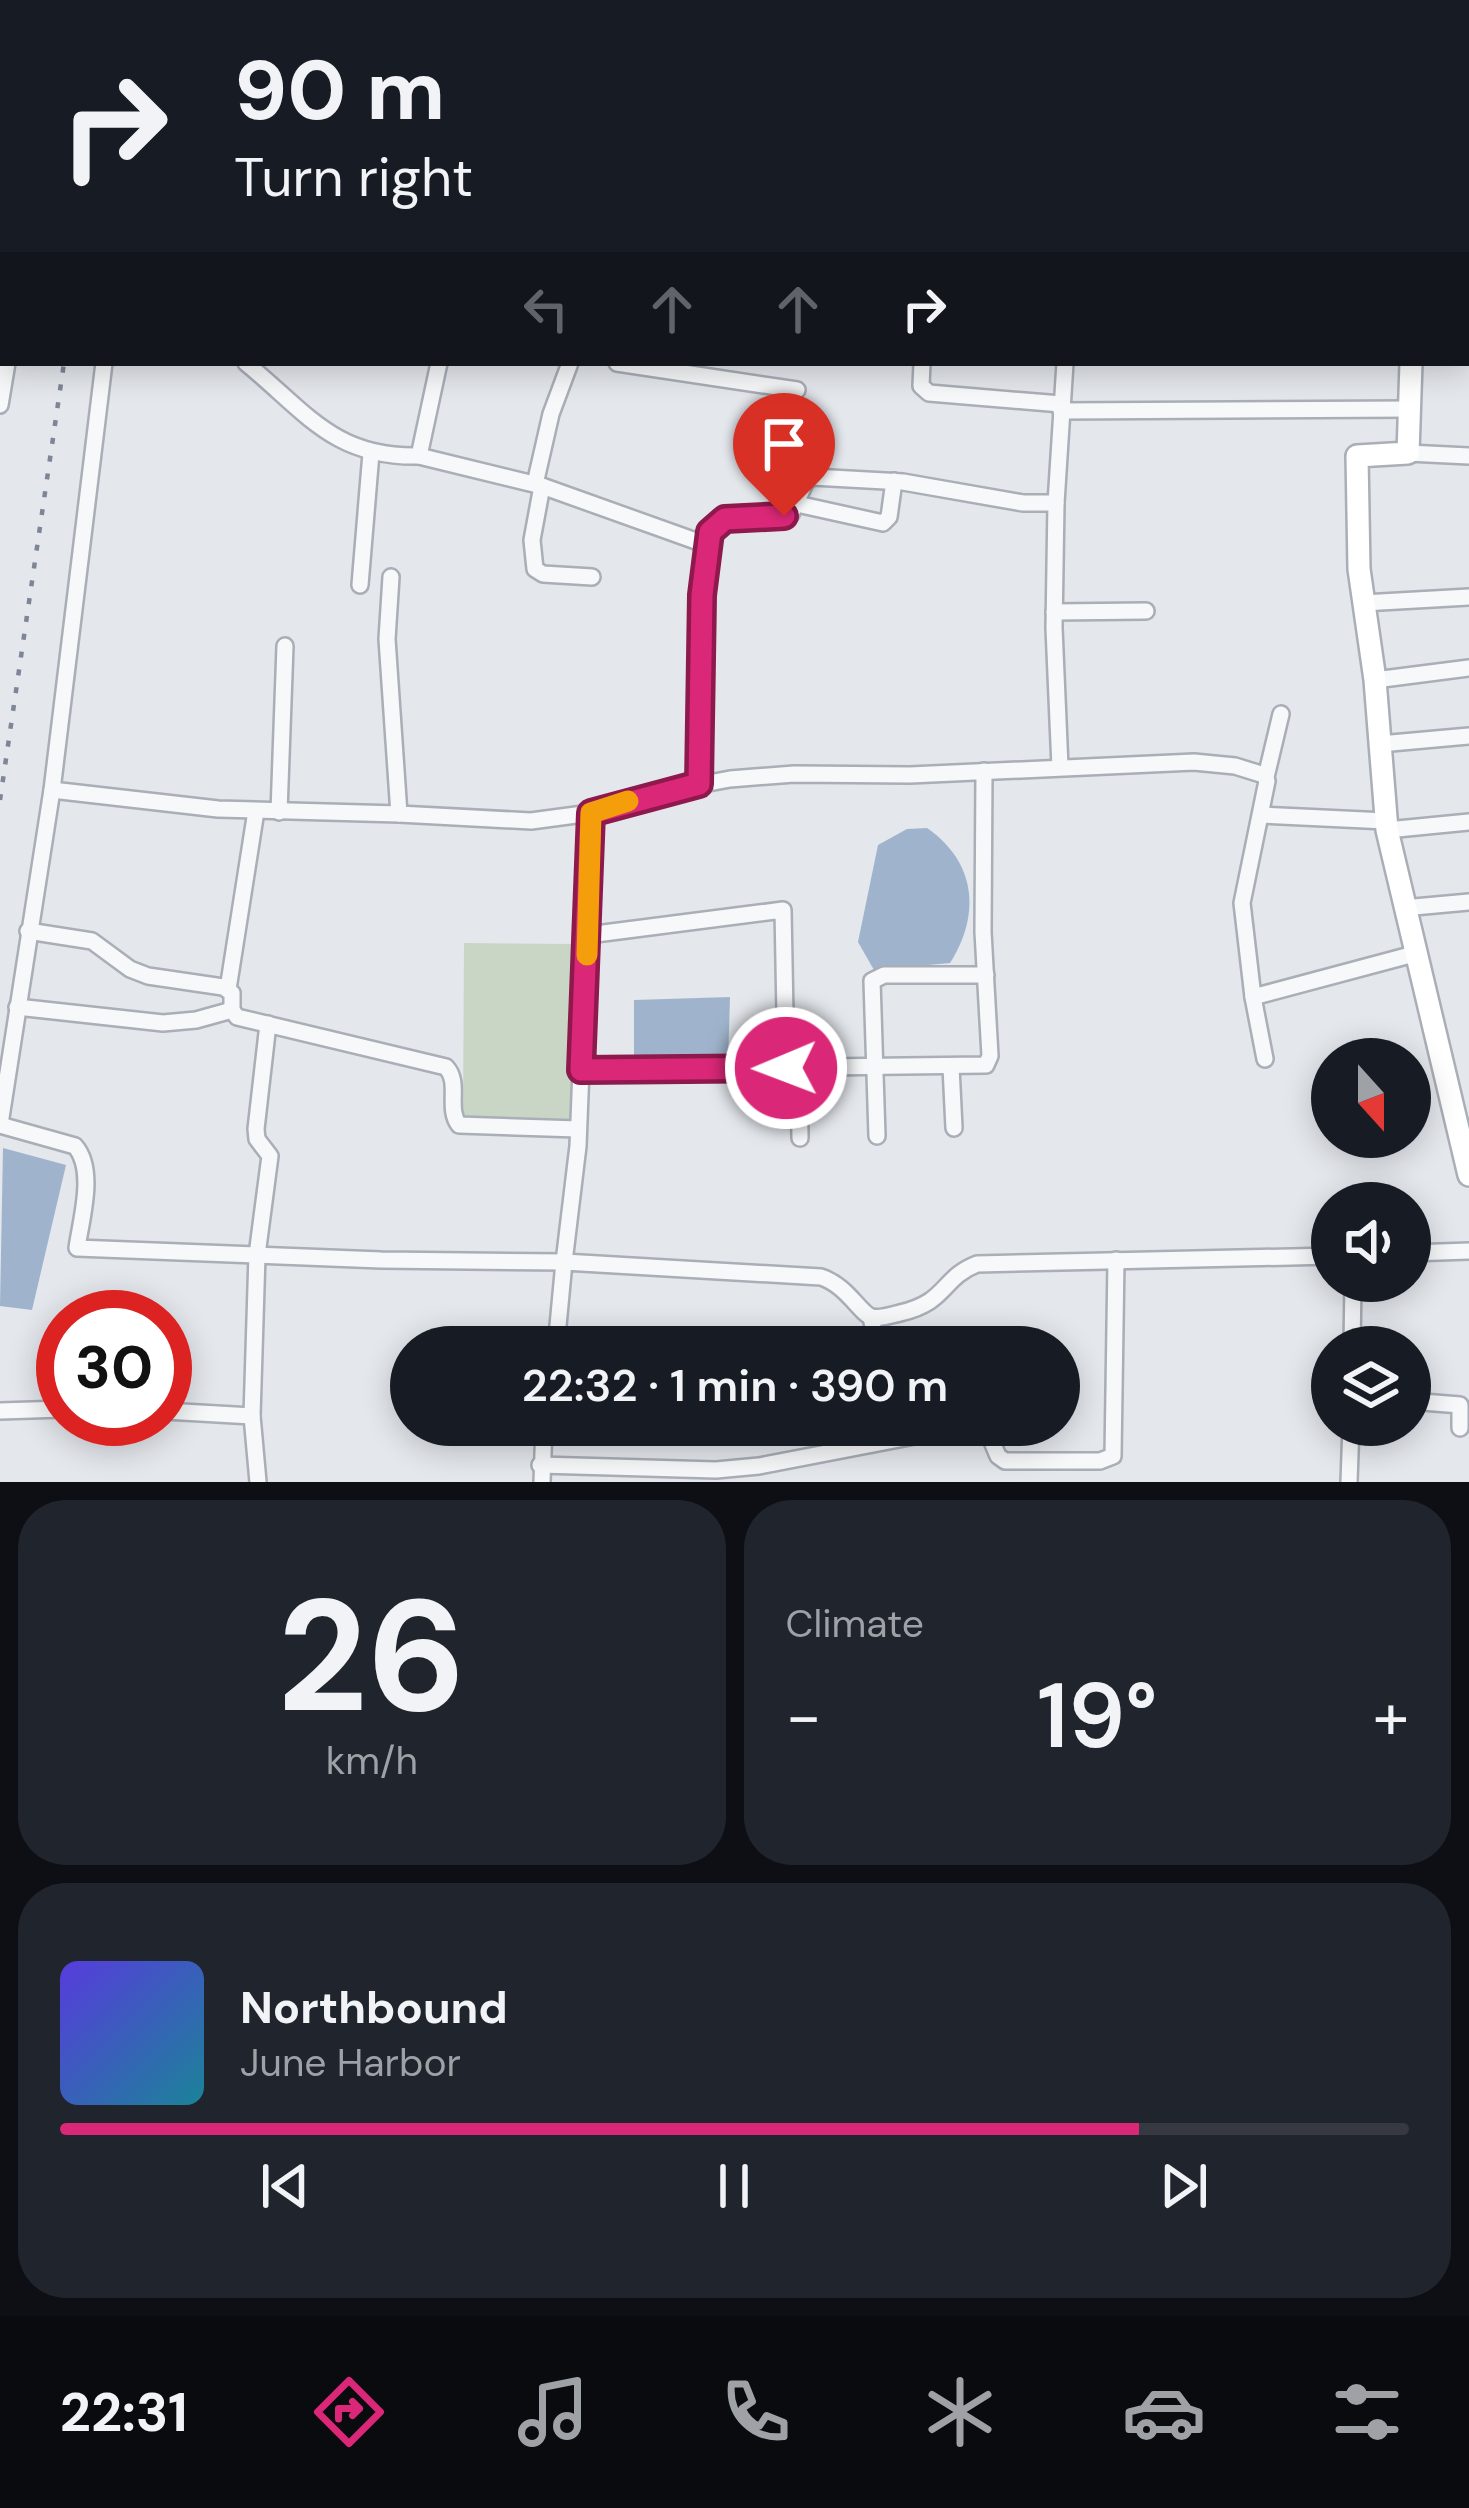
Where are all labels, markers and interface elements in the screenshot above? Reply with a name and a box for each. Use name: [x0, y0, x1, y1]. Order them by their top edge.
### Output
text: 90 m: [234, 36, 445, 145]
icon: right: [36, 48, 192, 204]
text: Turn right: [234, 142, 473, 213]
icon: left: [513, 276, 579, 342]
icon: ahead: [639, 276, 705, 342]
icon: ahead: [765, 276, 831, 342]
icon: right: [891, 276, 957, 342]
pin: [733, 393, 835, 516]
icon: arrive: [751, 411, 817, 477]
position arrow: [723, 1005, 849, 1131]
north arrow: [1311, 1038, 1431, 1158]
map controls: [1311, 1038, 1431, 1446]
button: sound: [1311, 1182, 1431, 1302]
speed limit sign: 30: [36, 1290, 192, 1446]
button: layers: [1311, 1326, 1431, 1446]
text: 22:32 · 1 min · 390 m: [522, 1356, 948, 1415]
text: 26: [277, 1555, 466, 1758]
text: Climate: [786, 1598, 924, 1649]
text: 19°: [1037, 1658, 1157, 1775]
text: −: [786, 1674, 822, 1759]
text: +: [1373, 1674, 1409, 1759]
text: km/h: [326, 1735, 418, 1786]
text: Northbound: [240, 1978, 508, 2037]
text: June Harbor: [240, 2037, 461, 2088]
icon: previous: [252, 2153, 318, 2219]
icon: pause: [701, 2153, 767, 2219]
icon: next: [1151, 2153, 1217, 2219]
icon: directions: [307, 2370, 391, 2454]
icon: music: [511, 2370, 595, 2454]
icon: phone: [714, 2370, 798, 2454]
icon: climate: [918, 2370, 1002, 2454]
icon: car: [1122, 2370, 1206, 2454]
icon: filters: [1325, 2370, 1409, 2454]
text: 22:31: [60, 2377, 188, 2448]

